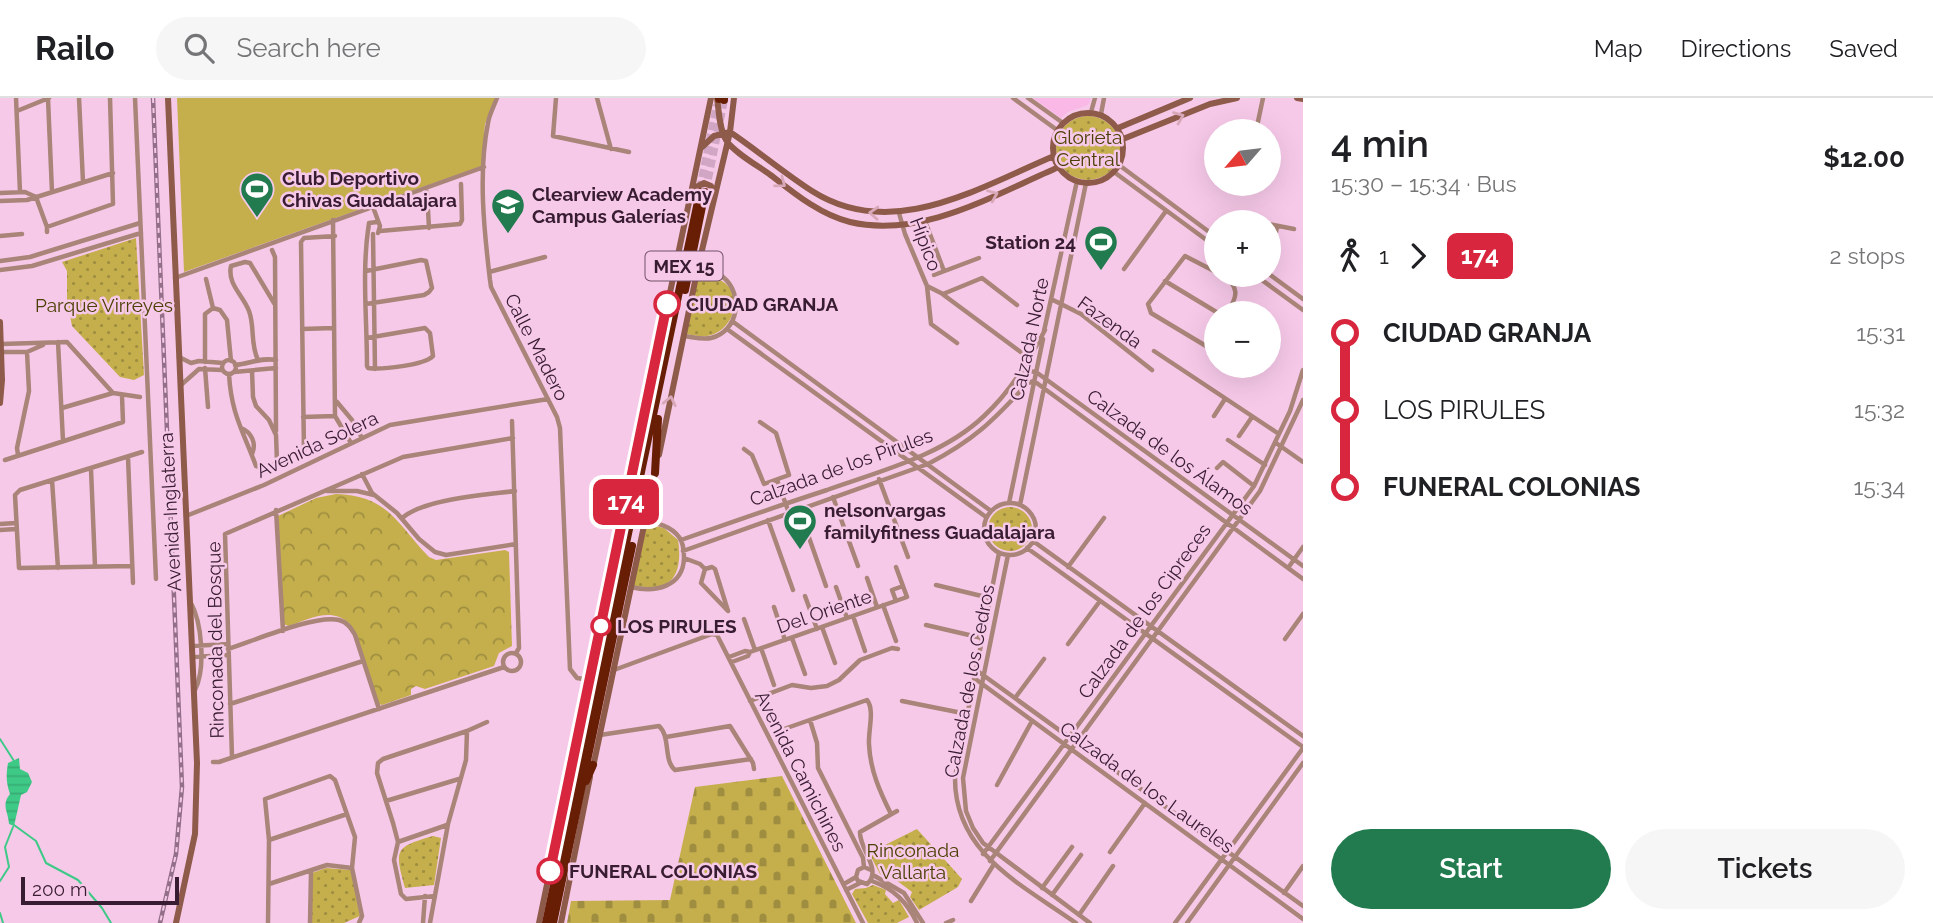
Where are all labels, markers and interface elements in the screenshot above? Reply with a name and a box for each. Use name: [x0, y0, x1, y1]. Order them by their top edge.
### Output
search box: [156, 17, 646, 80]
text: Railo: [35, 29, 114, 68]
icon: search: [180, 29, 218, 67]
text: Search here: [236, 33, 381, 63]
text: Map: [1594, 34, 1643, 63]
text: Directions: [1681, 34, 1791, 63]
text: Saved: [1829, 34, 1898, 63]
one-way arrow: [1173, 111, 1185, 125]
north arrow: [1204, 119, 1281, 196]
map controls: [1204, 119, 1281, 378]
text: 4 min: [1331, 121, 1429, 166]
park label: Glorieta Central: [1054, 126, 1122, 170]
text: $12.00: [1823, 143, 1905, 173]
place label: Club Deportivo Chivas Guadalajara: [282, 167, 457, 211]
sports icon: Club Deportivo Chivas Guadalajara: [238, 170, 276, 219]
text: 15:30 – 15:34 · Bus: [1331, 170, 1517, 197]
one-way arrow: [774, 175, 786, 188]
place label: Clearview Academy Campus Galerías: [532, 183, 713, 227]
school or university icon: Clearview Academy Campus Galerías: [489, 186, 527, 235]
one-way arrow: [986, 189, 998, 203]
one-way arrow: [868, 205, 879, 220]
button: +: [1204, 210, 1281, 287]
street label: Hípico: [906, 214, 946, 274]
sports icon: Station 24: [1082, 223, 1120, 272]
place label: Station 24: [985, 231, 1076, 253]
icon: walk: [1331, 237, 1369, 275]
icon: forward: [1399, 237, 1437, 275]
text: 174: [1461, 241, 1499, 270]
text: 1: [1379, 242, 1389, 269]
text: 2 stops: [1830, 242, 1905, 269]
road number: MEX 15: [646, 252, 722, 280]
street label: Calzada Norte: [1005, 276, 1053, 402]
street label: Calle Madero: [501, 290, 573, 404]
marker: CIUDAD GRANJA: [654, 291, 680, 317]
street label: Fazenda: [1074, 291, 1146, 353]
place label: CIUDAD GRANJA: [686, 293, 838, 315]
park label: Parque Virreyes: [35, 294, 173, 316]
button: −: [1204, 301, 1281, 378]
text: CIUDAD GRANJA: [1383, 318, 1591, 348]
text: 15:31: [1856, 319, 1905, 346]
street label: Calzada de los Álamos: [1083, 385, 1257, 519]
one-way arrow: [662, 395, 677, 407]
text: LOS PIRULES: [1383, 395, 1545, 425]
text: 15:32: [1854, 396, 1905, 423]
street label: Avenida Solera: [253, 406, 381, 482]
street label: Calzada de los Pirules: [747, 424, 935, 510]
street label: Avenida Inglaterra: [155, 432, 185, 592]
text: FUNERAL COLONIAS: [1383, 472, 1640, 502]
text: 15:34: [1853, 473, 1905, 500]
line badge: 174: [586, 479, 666, 525]
text: 174: [607, 487, 645, 516]
place label: nelsonvargas familyfitness Guadalajara: [824, 499, 1055, 543]
sports icon: nelsonvargas familyfitness Guadalajara: [781, 502, 819, 551]
street label: Calzada de los Cipreces: [1073, 519, 1215, 703]
street label: Rinconada del Bosque: [202, 541, 228, 739]
street label: Calzada de los Cedros: [939, 582, 999, 780]
street label: Del Oriente: [774, 585, 874, 637]
place label: LOS PIRULES: [617, 615, 737, 637]
marker: LOS PIRULES: [591, 616, 611, 636]
street label: Avenida Camichines: [751, 687, 851, 855]
street label: Calzada de los Laureles: [1056, 717, 1238, 857]
button: Start: [1331, 829, 1611, 909]
button: Tickets: [1625, 829, 1905, 909]
park label: Rinconada Vallarta: [867, 839, 959, 883]
marker: FUNERAL COLONIAS: [537, 858, 563, 884]
place label: FUNERAL COLONIAS: [569, 860, 757, 882]
scale bar: [21, 874, 178, 906]
text: 200 m: [32, 878, 87, 900]

